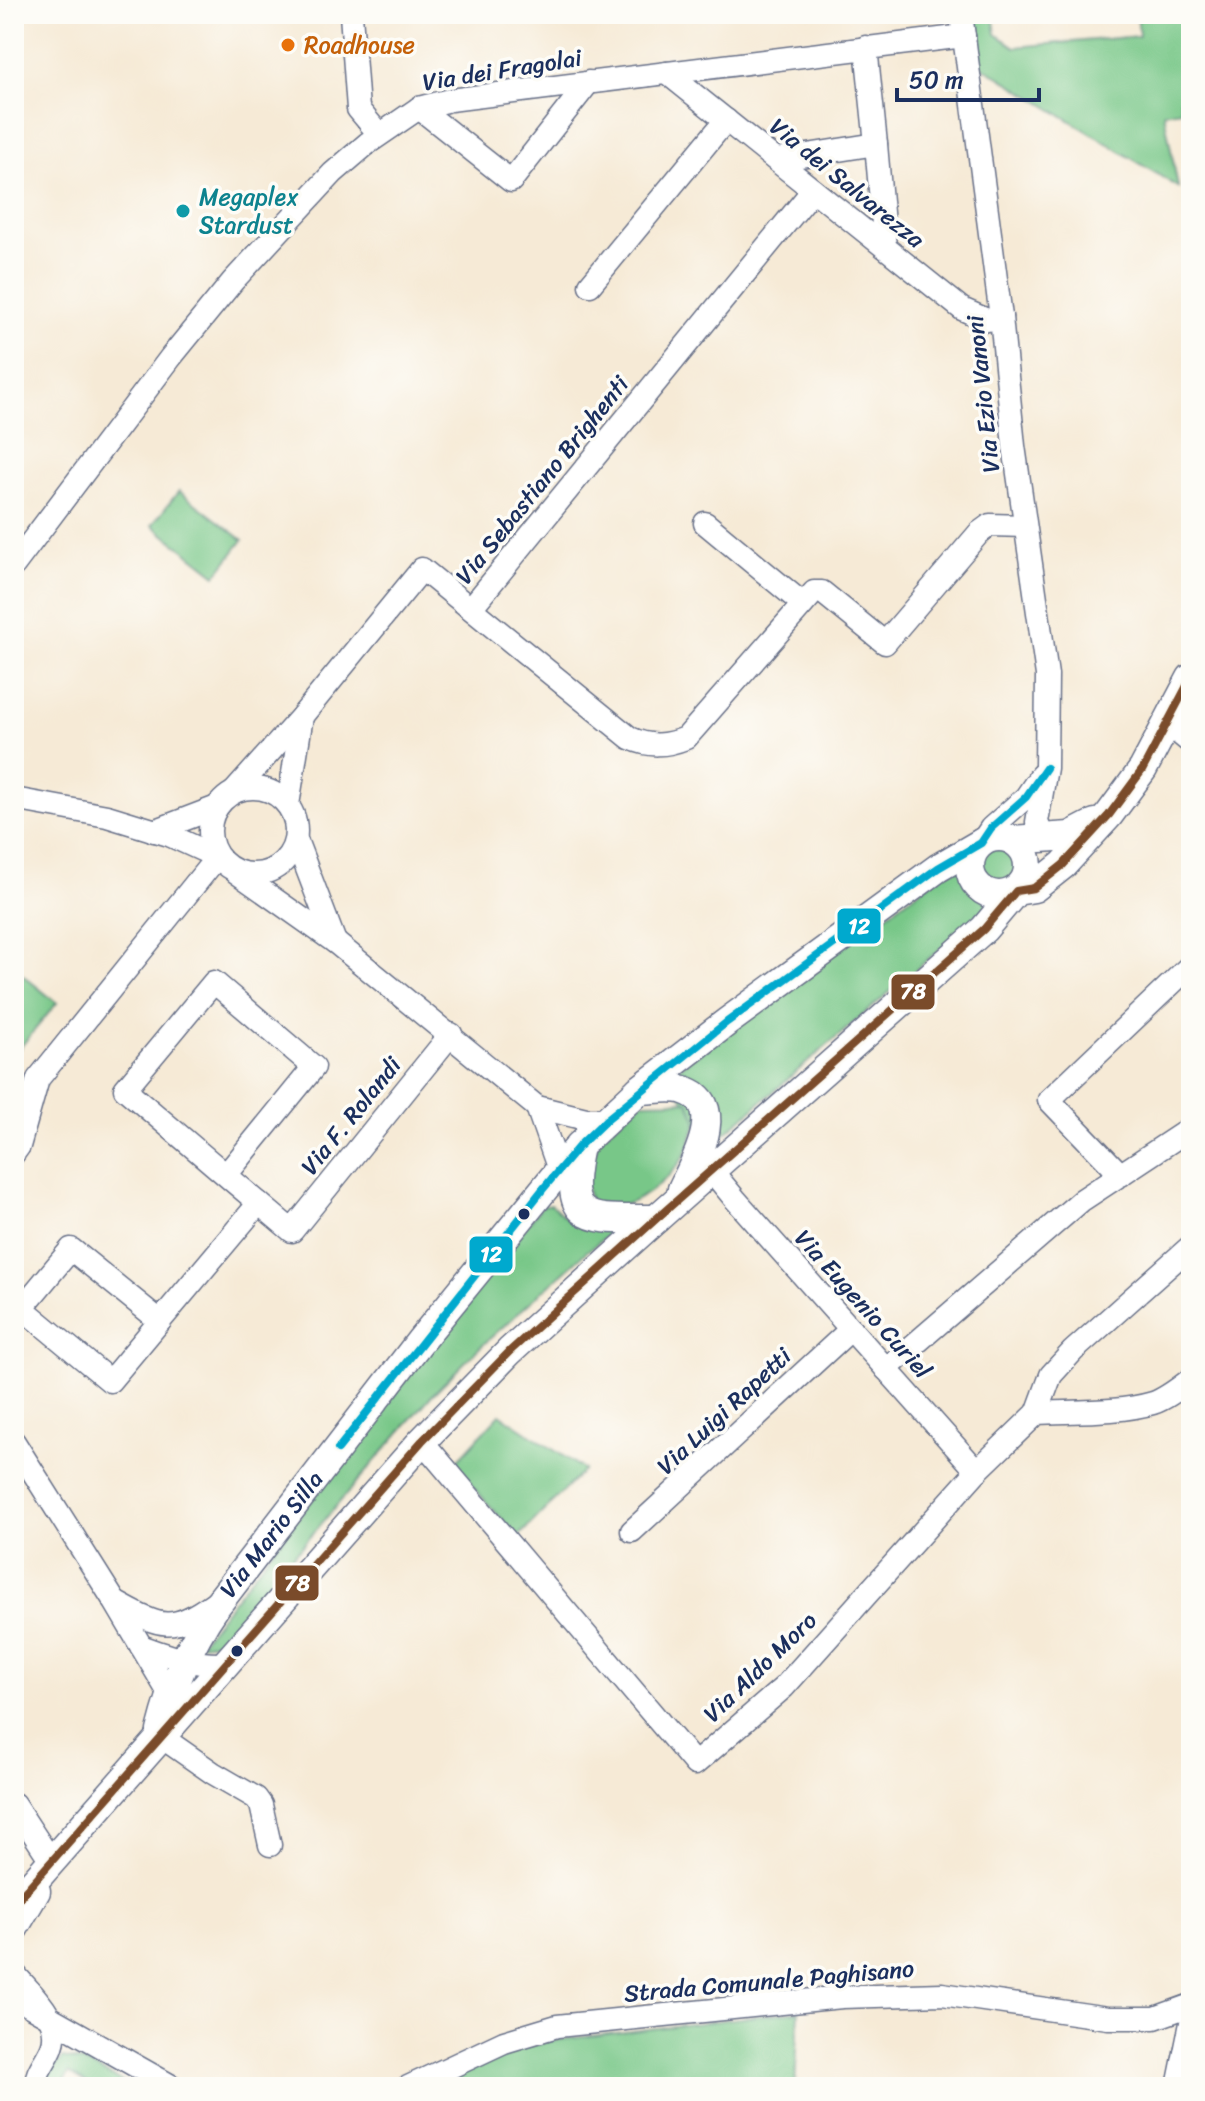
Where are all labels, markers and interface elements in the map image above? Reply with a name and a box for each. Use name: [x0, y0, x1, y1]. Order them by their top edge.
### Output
place label: Roadhouse: [304, 24, 415, 66]
marker: Roadhouse: [279, 36, 297, 54]
street label: Via dei Fragolai: [419, 36, 586, 103]
scale bar: [897, 52, 1039, 102]
text: 50 m: [909, 59, 964, 101]
street label: Via dei Salvarezza: [760, 107, 935, 260]
place label: Megaplex Stardust: [199, 176, 299, 246]
marker: Megaplex Stardust: [174, 202, 192, 220]
street label: Via Ezio Vanoni: [954, 312, 1012, 475]
street label: Via Sebastiano Brighenti: [444, 365, 641, 594]
line badge: 12: [836, 907, 882, 945]
text: 12: [848, 907, 870, 946]
text: 78: [900, 972, 927, 1011]
line badge: 78: [890, 973, 936, 1011]
street label: Via F. Rolandi: [290, 1046, 413, 1185]
unlabelled marker: [516, 1206, 532, 1222]
street label: Via Eugenio Curiel: [784, 1219, 943, 1390]
line badge: 12: [468, 1235, 514, 1274]
text: 12: [480, 1235, 502, 1274]
street label: Via Luigi Rapetti: [647, 1336, 802, 1485]
street label: Via Mario Silla: [208, 1461, 334, 1607]
line badge: 78: [274, 1564, 320, 1602]
text: 78: [284, 1564, 311, 1603]
street label: Via Aldo Moro: [693, 1601, 827, 1733]
unlabelled marker: [229, 1643, 245, 1659]
street label: Strada Comunale Paghisano: [622, 1947, 916, 2015]

